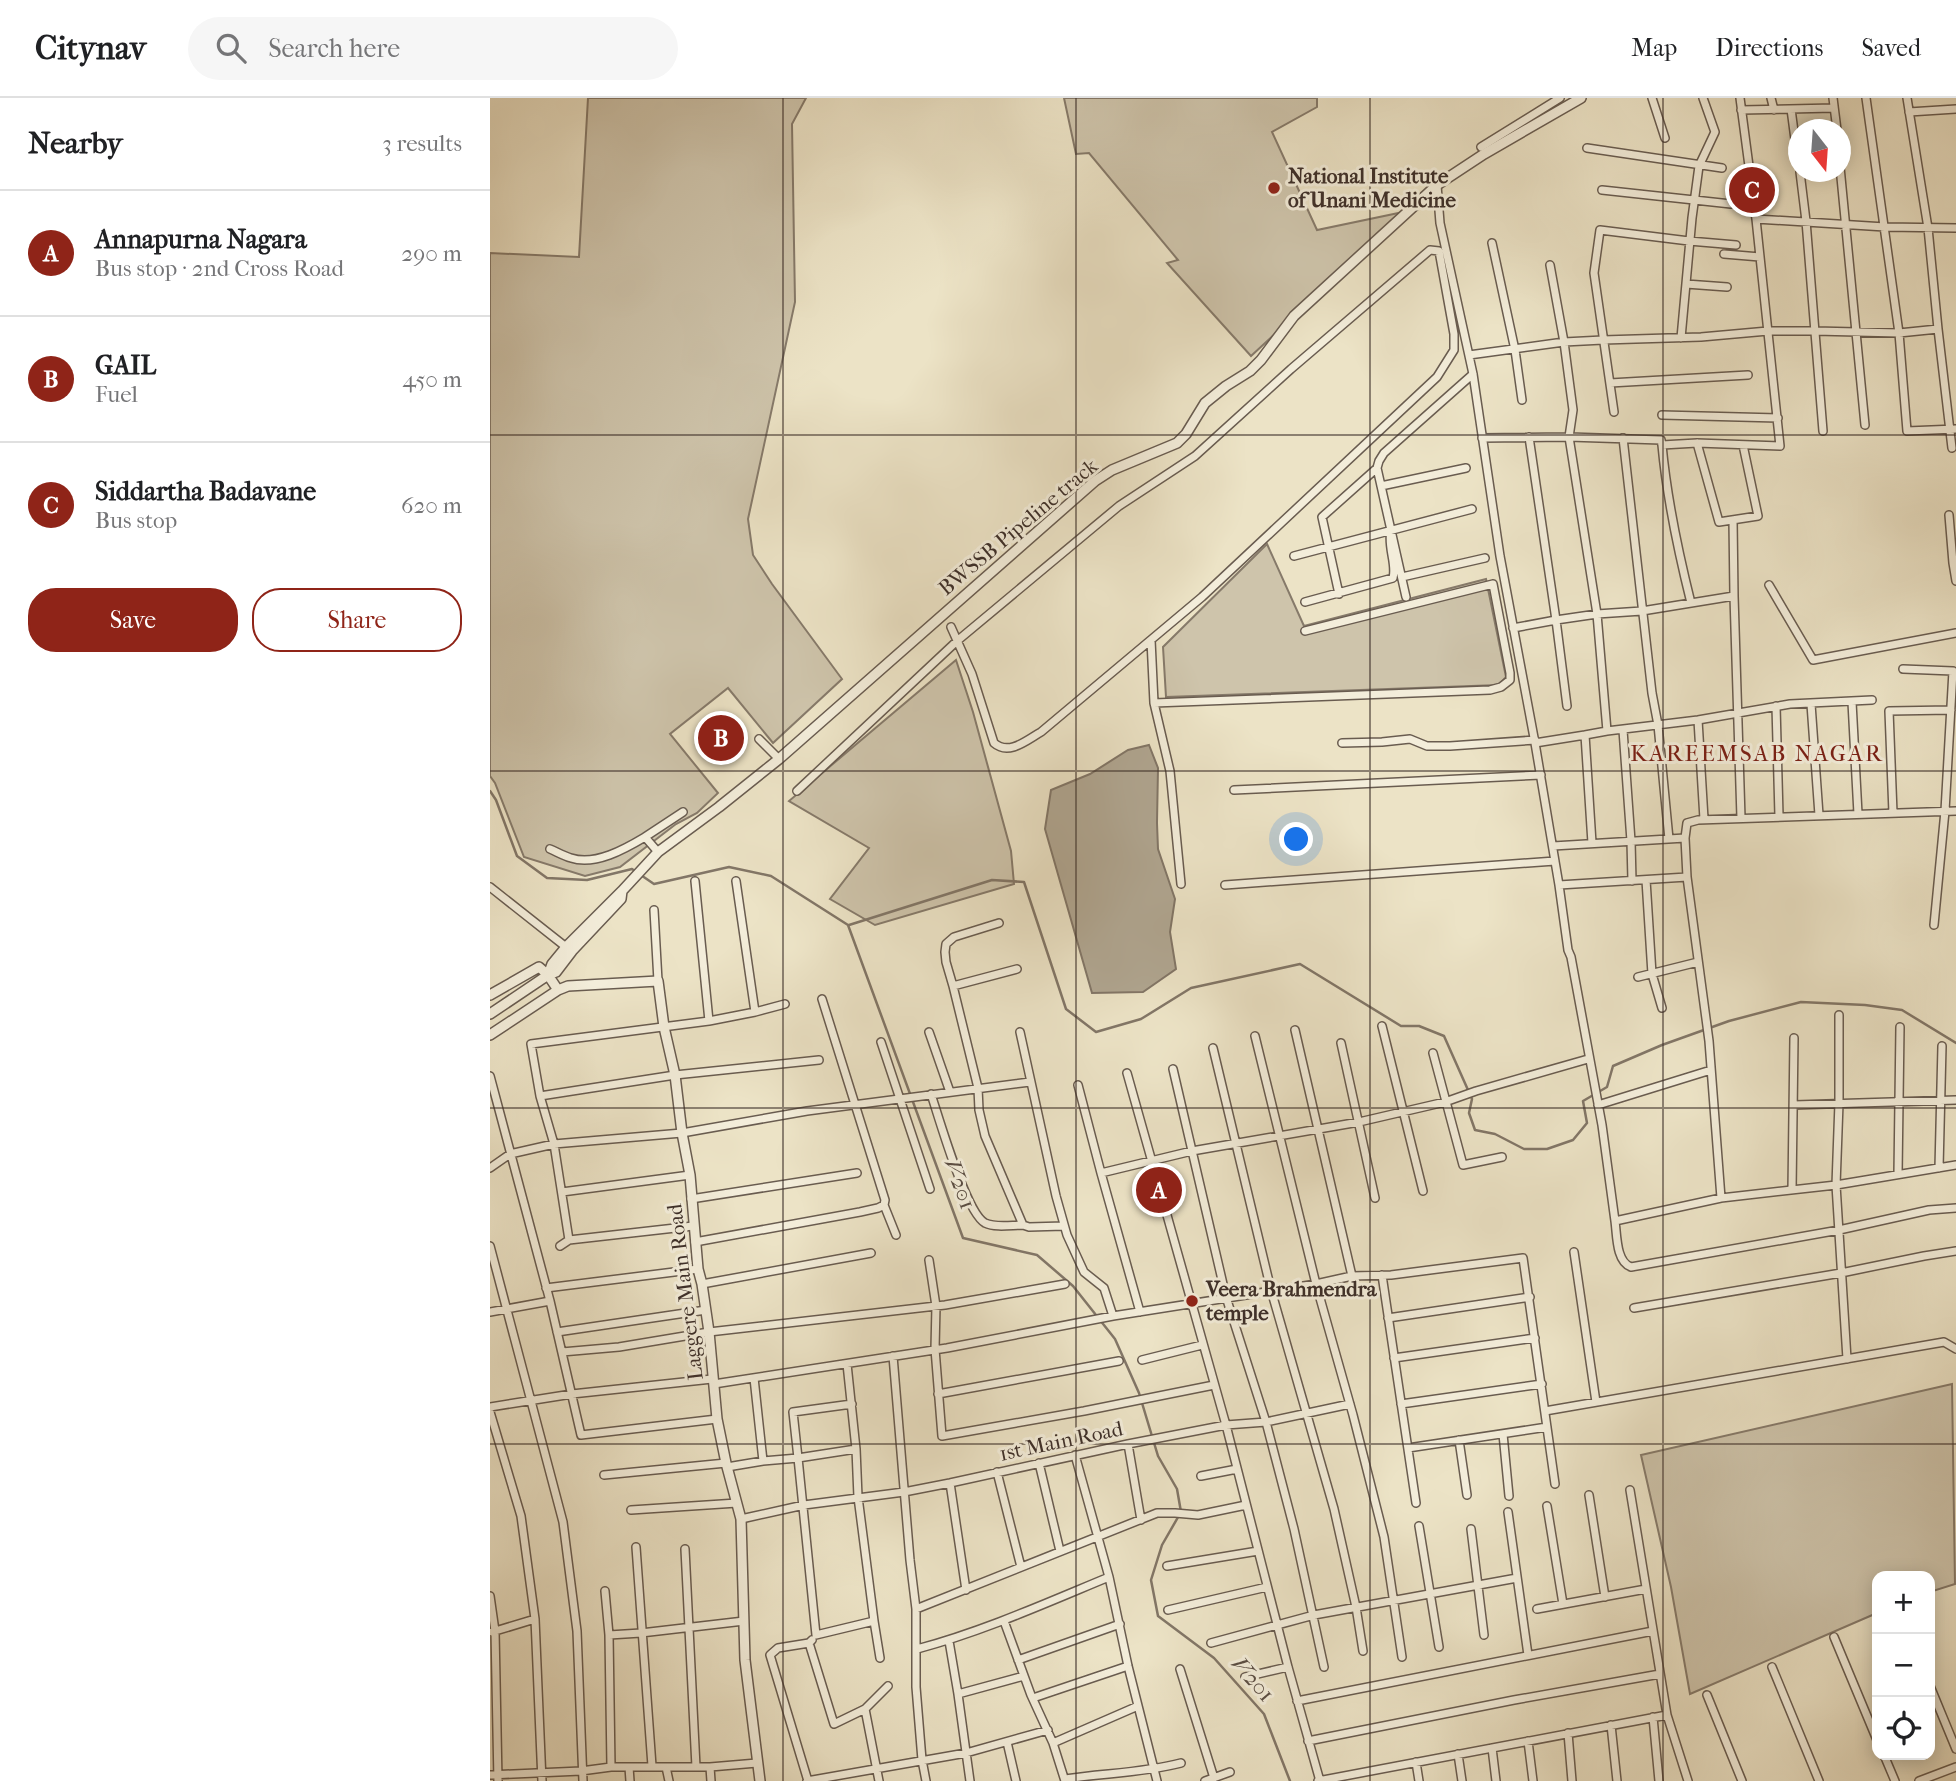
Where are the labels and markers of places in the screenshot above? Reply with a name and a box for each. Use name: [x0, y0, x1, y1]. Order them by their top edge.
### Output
place label: National Institute of Unani Medicine: [1288, 164, 1456, 212]
pin: C: [1729, 164, 1775, 216]
marker: National Institute of Unani Medicine: [1266, 180, 1282, 196]
pin: B: [698, 712, 744, 764]
pin: A: [1136, 1164, 1182, 1216]
place label: Veera Brahmendra temple: [1205, 1277, 1378, 1325]
marker: Veera Brahmendra temple: [1184, 1293, 1200, 1309]

